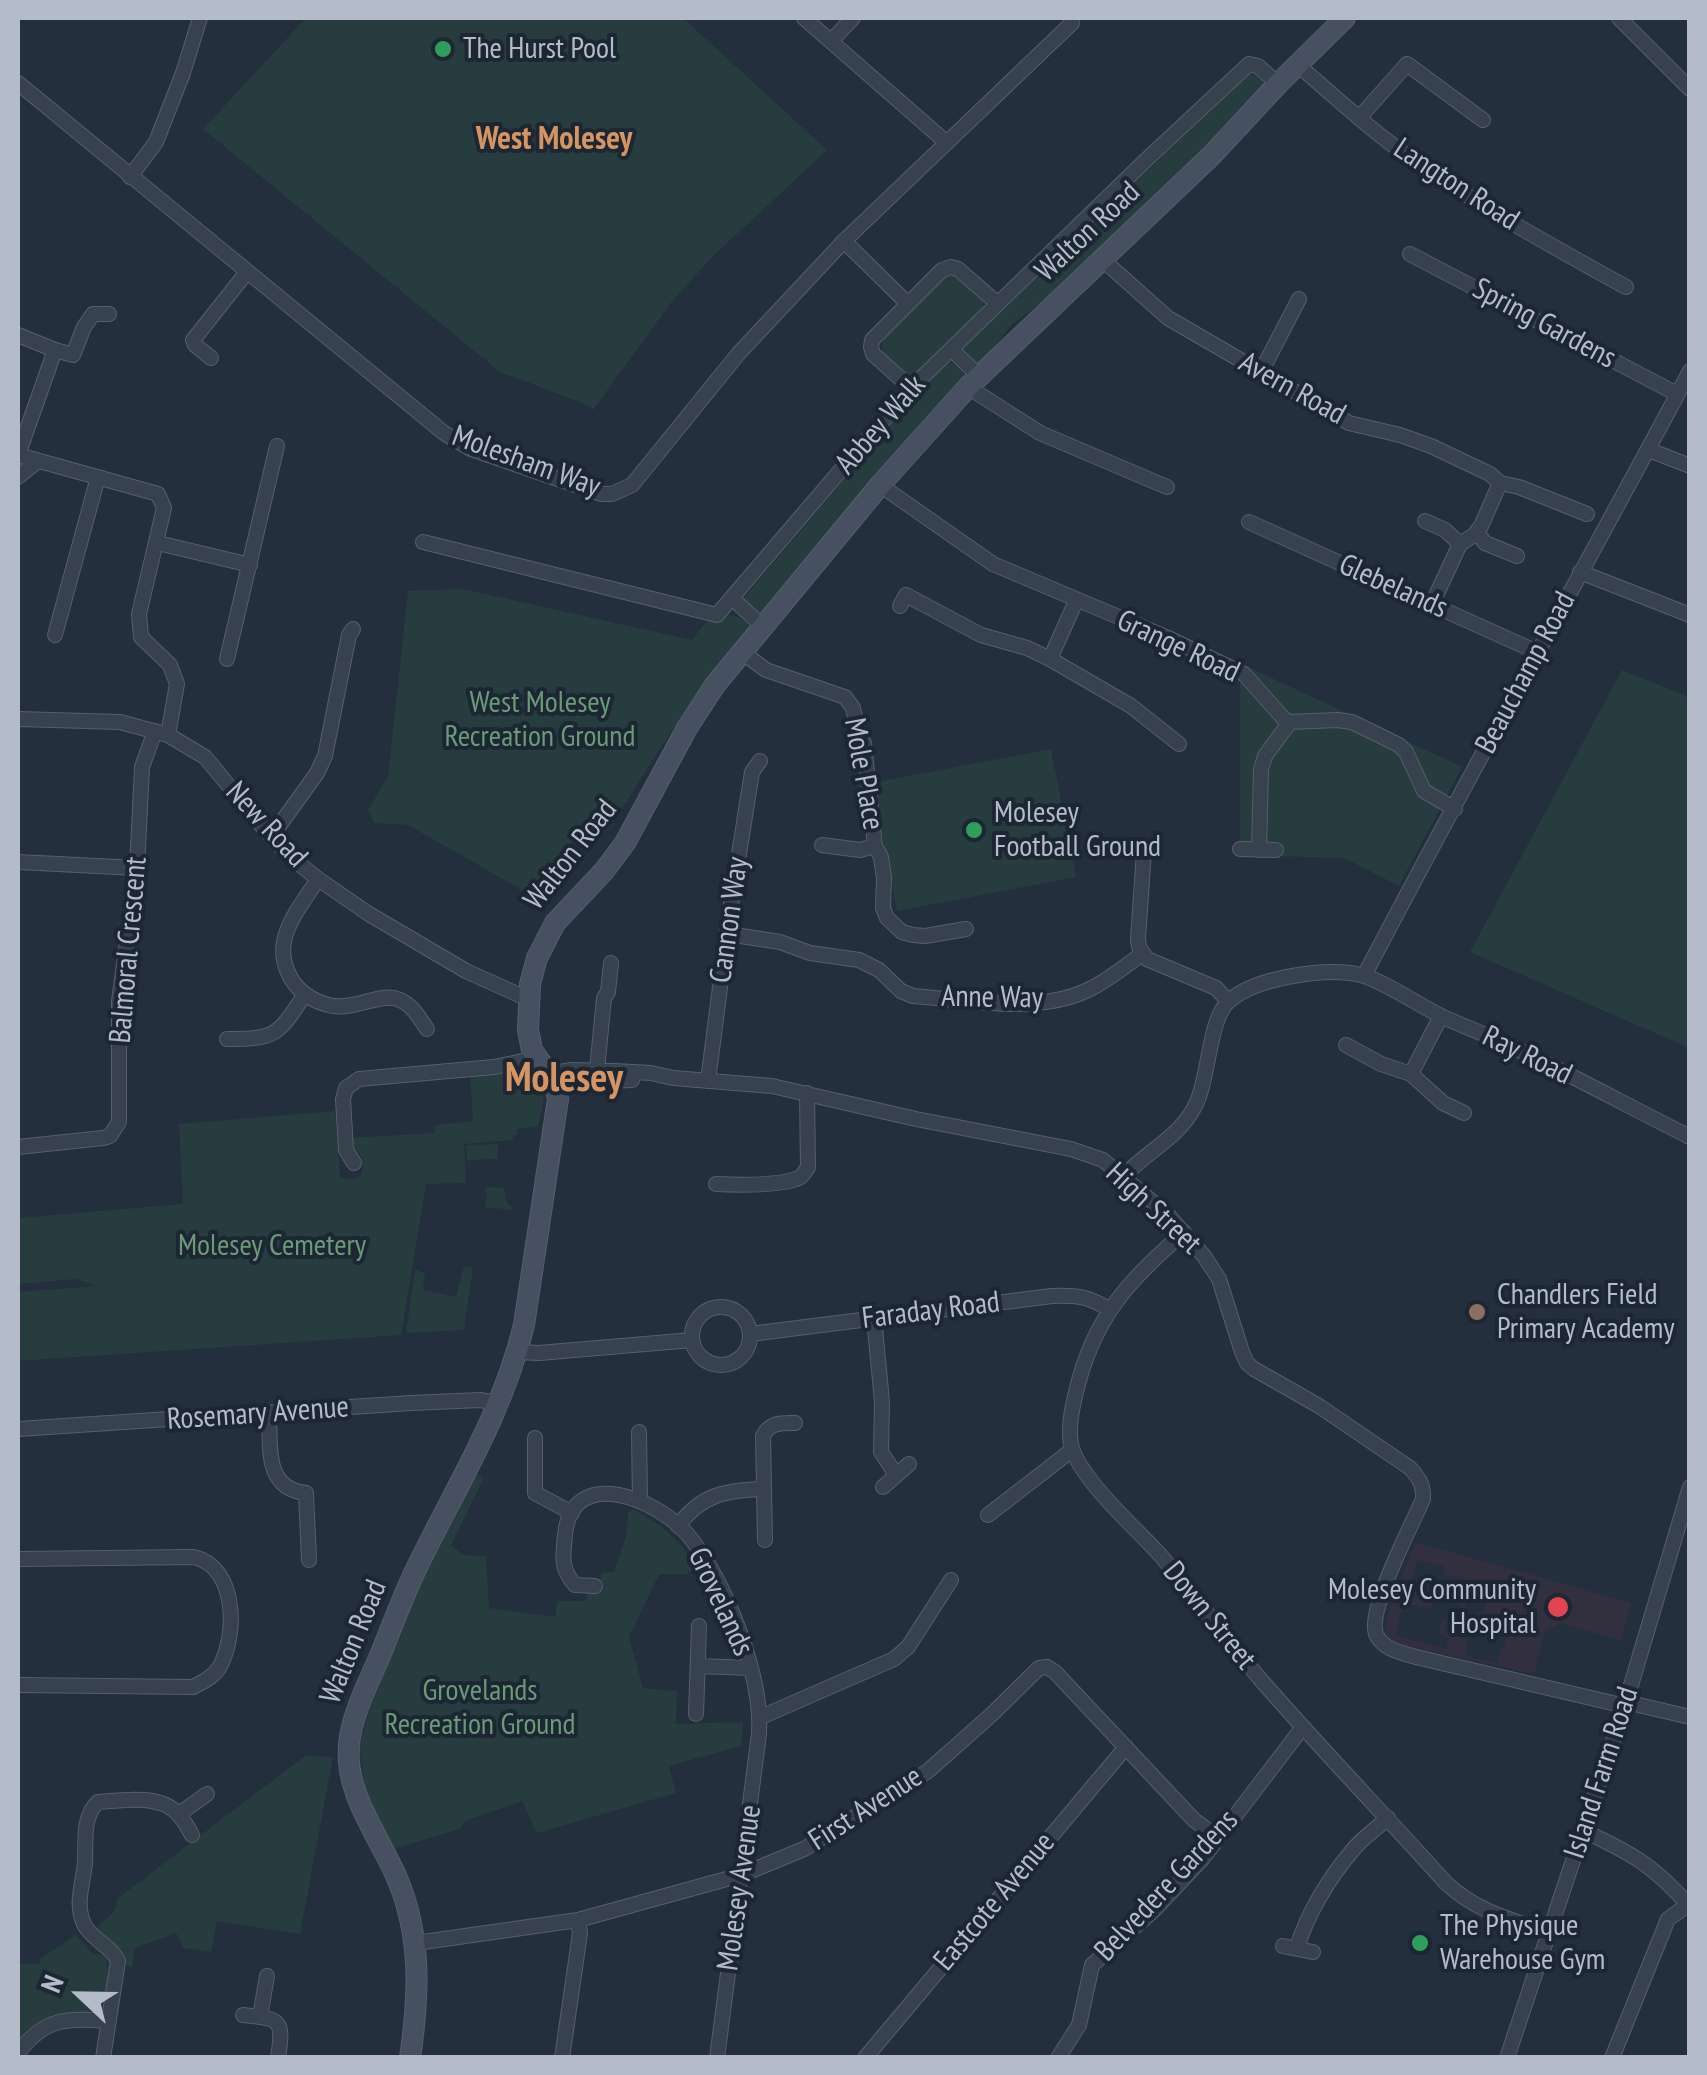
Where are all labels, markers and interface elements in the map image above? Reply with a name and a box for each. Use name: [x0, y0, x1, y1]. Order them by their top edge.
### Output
place label: The Hurst Pool: [463, 31, 616, 67]
marker: The Hurst Pool: [432, 38, 454, 60]
district label: West Molesey: [476, 121, 632, 159]
street label: Langton Road: [1387, 131, 1525, 239]
street label: Walton Road: [1028, 175, 1148, 289]
street label: Spring Gardens: [1466, 271, 1622, 377]
street label: Avern Road: [1232, 345, 1352, 433]
street label: Abbey Walk: [828, 368, 934, 482]
street label: Molesham Way: [447, 419, 605, 505]
street label: Glebelands: [1333, 547, 1453, 627]
street label: Beauchamp Road: [1468, 586, 1584, 760]
street label: Grange Road: [1111, 603, 1245, 691]
park label: West Molesey Recreation Ground: [444, 685, 636, 756]
street label: Mole Place: [835, 715, 891, 833]
street label: New Road: [218, 775, 314, 875]
street label: Walton Road: [517, 793, 625, 917]
place label: Molesey Football Ground: [994, 795, 1161, 866]
marker: Molesey Football Ground: [963, 819, 985, 841]
street label: Balmoral Crescent: [103, 855, 155, 1045]
street label: Cannon Way: [703, 855, 757, 985]
street label: Anne Way: [941, 979, 1043, 1017]
street label: Ray Road: [1476, 1019, 1578, 1093]
district label: Molesey: [505, 1056, 623, 1104]
street label: High Street: [1098, 1156, 1208, 1262]
park label: Molesey Cemetery: [178, 1228, 366, 1264]
place label: Chandlers Field Primary Academy: [1497, 1277, 1675, 1348]
street label: Faraday Road: [860, 1285, 1002, 1337]
marker: Chandlers Field Primary Academy: [1466, 1301, 1488, 1323]
street label: Rosemary Avenue: [166, 1390, 350, 1438]
street label: Grovelands: [679, 1542, 761, 1662]
street label: Down Street: [1155, 1555, 1263, 1677]
place label: Molesey Community Hospital: [1328, 1572, 1536, 1642]
street label: Walton Road: [313, 1575, 395, 1709]
marker: Molesey Community Hospital: [1545, 1594, 1571, 1620]
park label: Grovelands Recreation Ground: [384, 1673, 576, 1744]
street label: Island Farm Road: [1557, 1683, 1647, 1863]
street label: First Avenue: [803, 1759, 929, 1859]
street label: Molesey Avenue: [711, 1803, 769, 1973]
street label: Belvedere Gardens: [1088, 1803, 1246, 1969]
street label: Eastcote Avenue: [927, 1826, 1063, 1978]
place label: The Physique Warehouse Gym: [1440, 1908, 1605, 1978]
marker: The Physique Warehouse Gym: [1409, 1932, 1431, 1954]
north arrow: [30, 1945, 130, 2045]
text: N: [32, 1970, 72, 1998]

